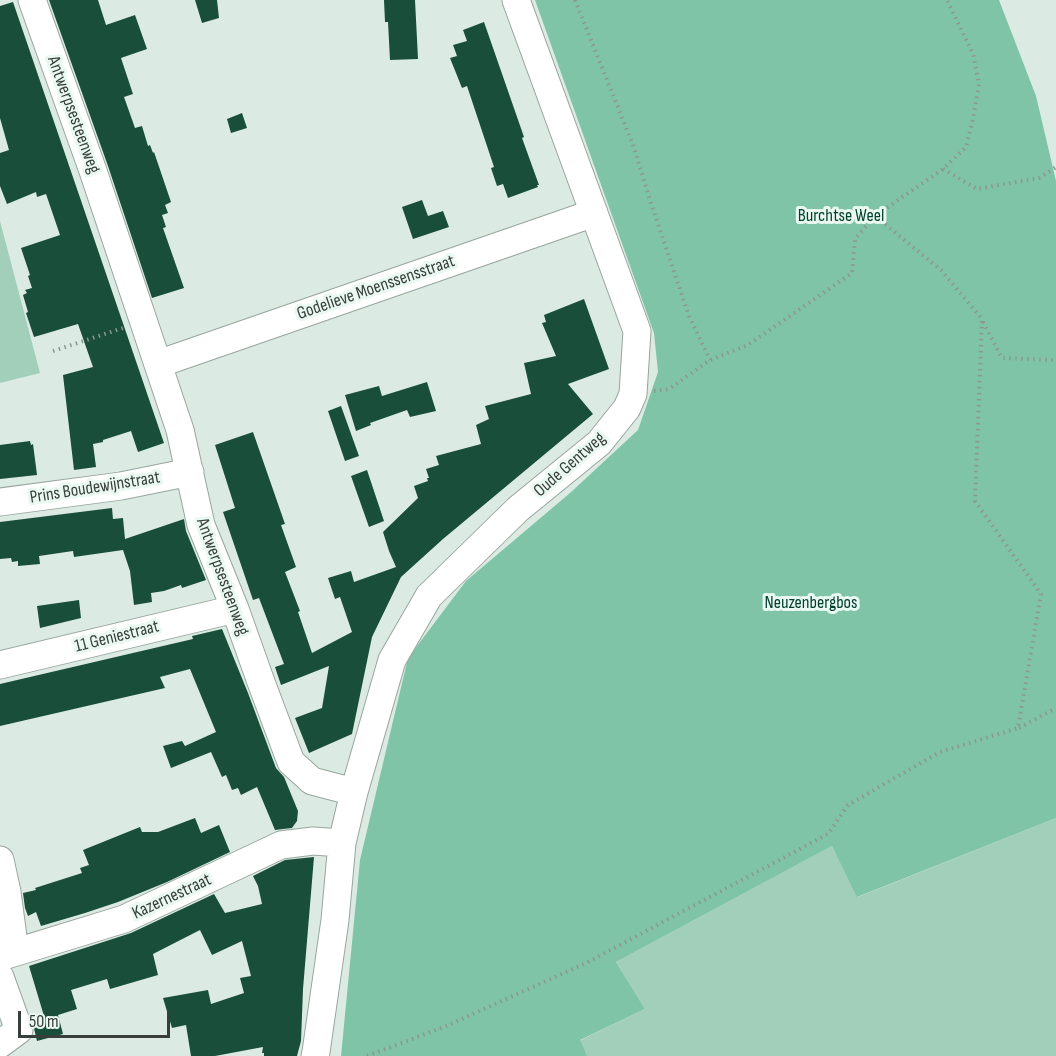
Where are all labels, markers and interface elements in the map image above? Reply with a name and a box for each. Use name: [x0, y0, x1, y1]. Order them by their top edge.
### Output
street label: Antwerpsesteenweg: [42, 53, 104, 177]
park label: Burchtse Weel: [798, 205, 884, 227]
street label: Godelieve Moenssensstraat: [294, 251, 458, 325]
street label: Oude Gentweg: [530, 428, 610, 502]
street label: Prins Boudewijnstraat: [28, 467, 162, 509]
street label: Antwerpsesteenweg: [191, 515, 253, 639]
park label: Neuzenbergbos: [764, 592, 858, 614]
street label: 11 Geniestraat: [73, 616, 161, 658]
street label: Kazernestraat: [129, 869, 215, 925]
scale bar: [21, 999, 172, 1037]
text: 50 m: [29, 1011, 59, 1032]

